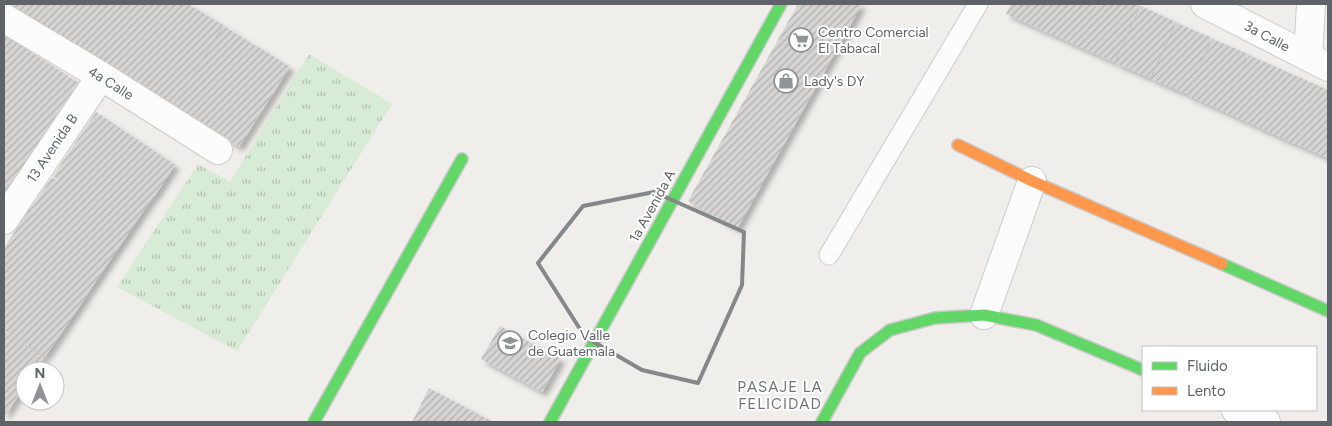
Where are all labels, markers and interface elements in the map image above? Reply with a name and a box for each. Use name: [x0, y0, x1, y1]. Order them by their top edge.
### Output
street label: 3a Calle: [1241, 17, 1293, 56]
place label: Centro Comercial El Tabacal: [818, 24, 929, 57]
supermarket icon: Centro Comercial El Tabacal: [788, 27, 814, 53]
street label: 4a Calle: [85, 63, 137, 104]
shop icon: Lady's DY: [773, 68, 799, 94]
place label: Lady's DY: [804, 73, 865, 90]
street label: 13 Avenida B: [23, 111, 82, 186]
street label: 1a Avenida A: [626, 167, 679, 245]
place label: Colegio Valle de Guatemala: [528, 327, 615, 360]
school or university icon: Colegio Valle de Guatemala: [497, 330, 523, 356]
legend: [1142, 346, 1317, 411]
text: Fluido: [1187, 357, 1228, 375]
north arrow: [15, 361, 65, 411]
text: N: [35, 365, 45, 382]
district label: PASAJE LA FELICIDAD: [737, 378, 823, 413]
text: Lento: [1187, 382, 1226, 400]

